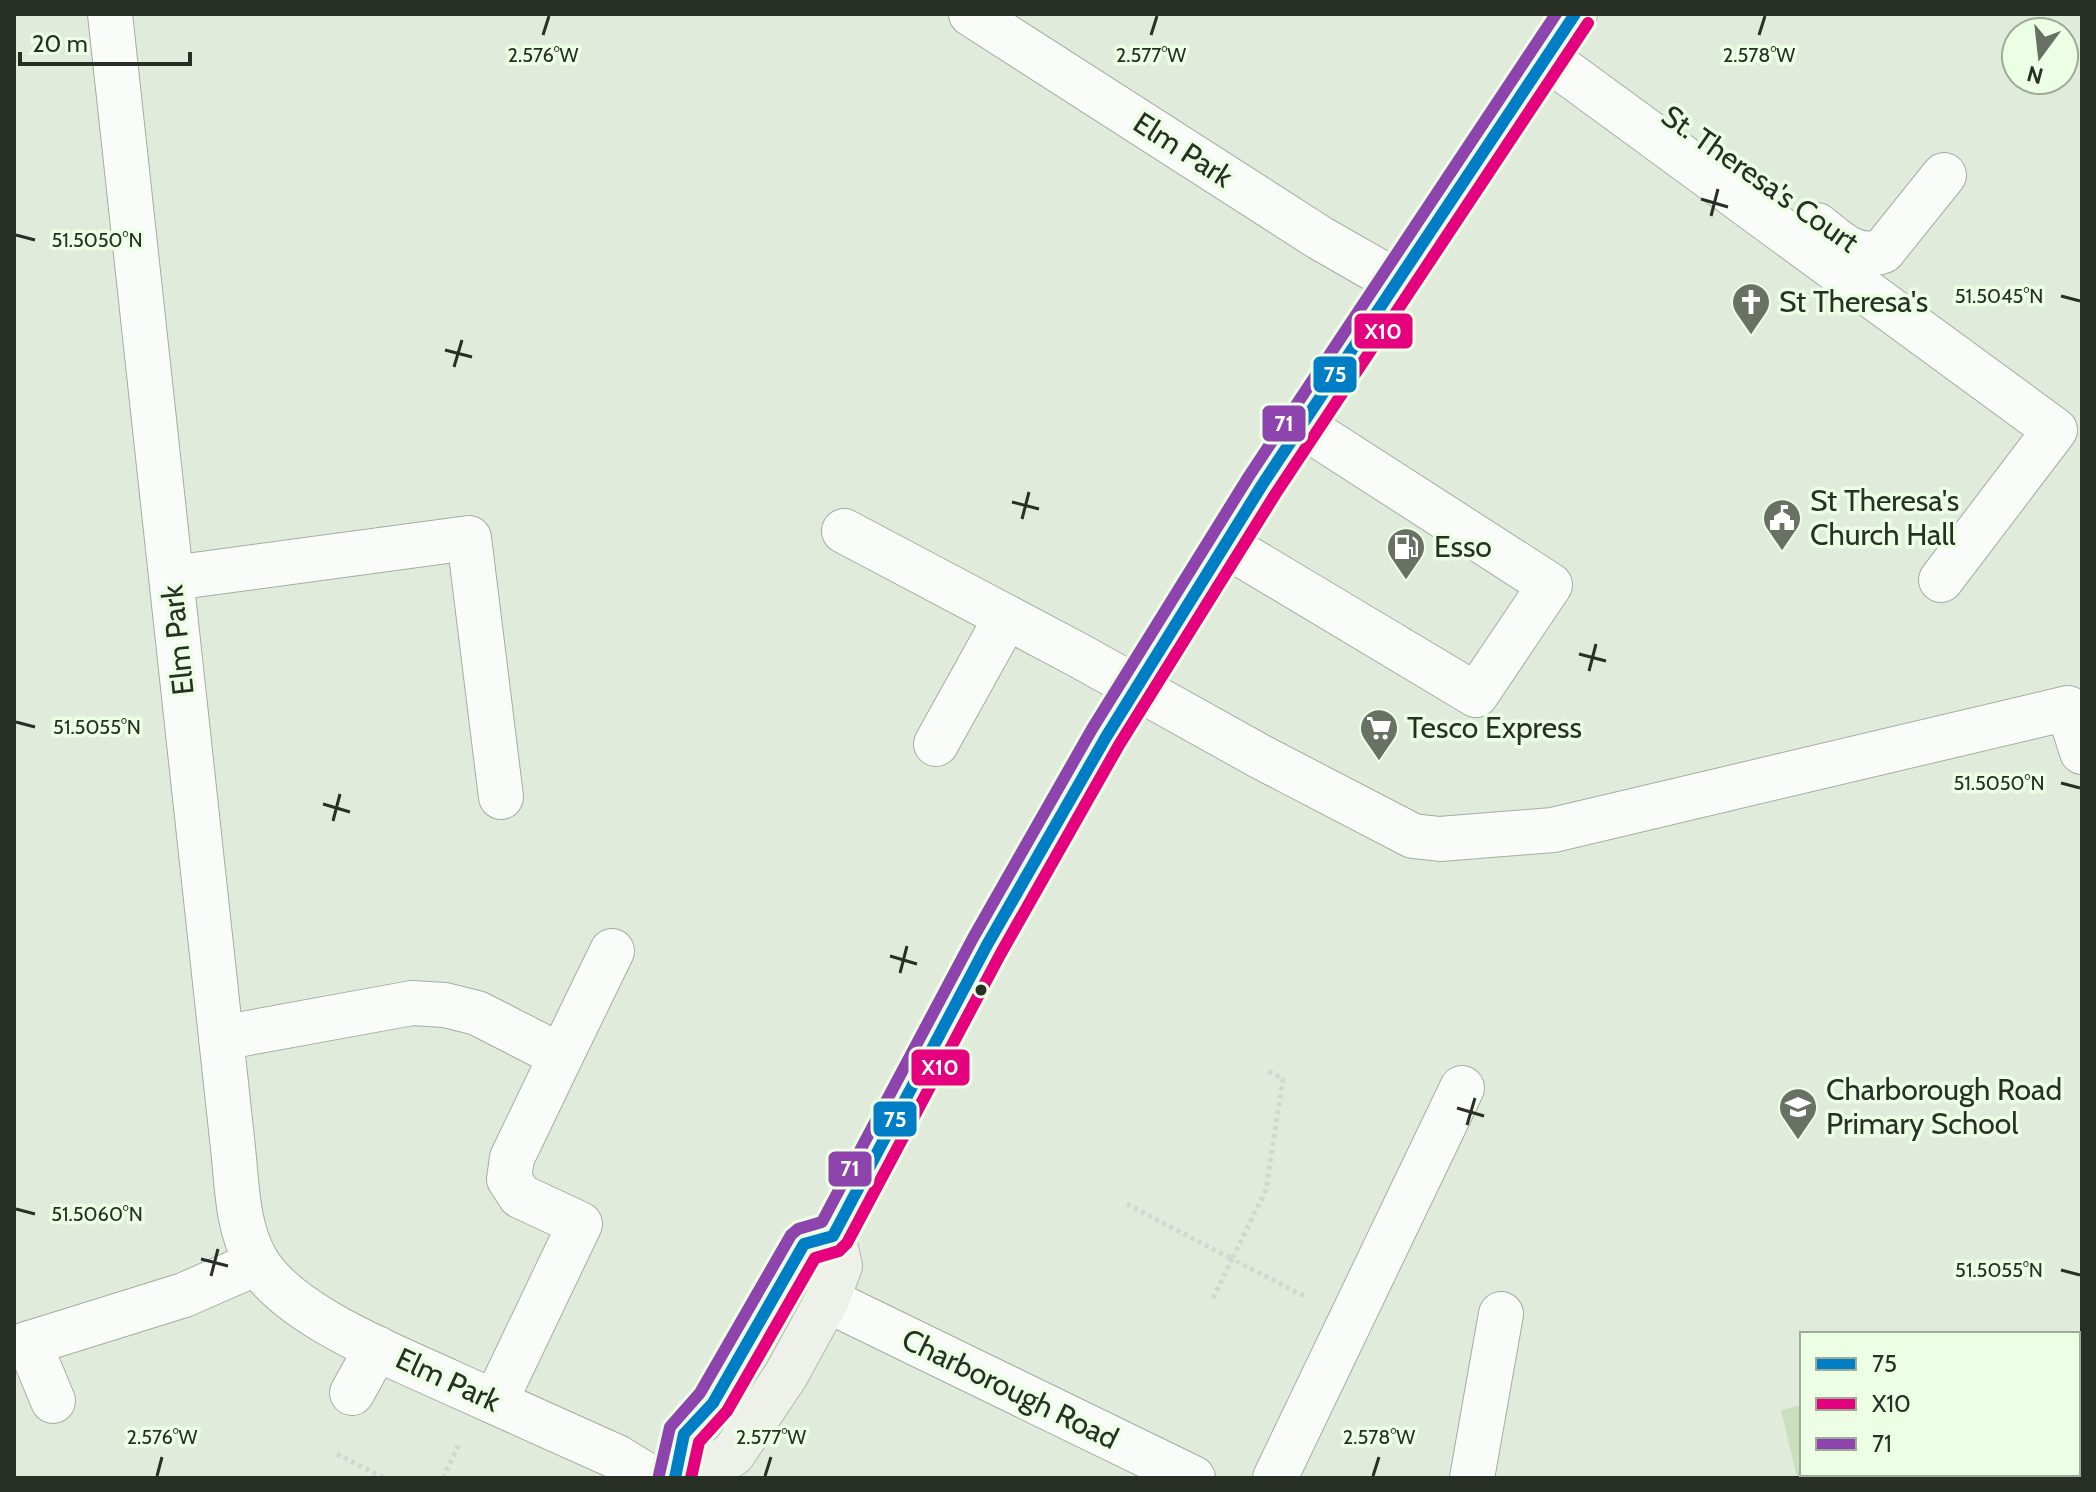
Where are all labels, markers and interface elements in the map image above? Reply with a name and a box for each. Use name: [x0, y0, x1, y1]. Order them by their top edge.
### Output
scale bar: [20, 16, 190, 66]
north arrow: [2000, 16, 2080, 96]
text: 20 m: [32, 29, 88, 58]
text: 2.576°W: [508, 43, 579, 67]
text: 2.577°W: [1116, 43, 1186, 67]
text: 2.578°W: [1723, 43, 1795, 67]
text: N: [2024, 60, 2046, 90]
street label: St. Theresa's Court: [1655, 97, 1866, 260]
street label: Elm Park: [1127, 104, 1240, 196]
text: 51.5050°N: [52, 228, 142, 252]
church icon: St Theresa's: [1730, 281, 1772, 336]
place label: St Theresa's: [1779, 283, 1928, 320]
text: 51.5045°N: [1955, 284, 2043, 308]
line badge: X10: [1353, 312, 1414, 350]
text: X10: [1363, 318, 1402, 345]
line badge: 75: [1312, 355, 1358, 394]
text: 75: [1323, 361, 1347, 388]
line badge: 71: [1261, 404, 1307, 443]
text: 71: [1274, 410, 1294, 437]
place label: St Theresa's Church Hall: [1810, 482, 1959, 553]
public building icon: St Theresa's Church Hall: [1761, 497, 1803, 552]
fuel station icon: Esso: [1385, 526, 1427, 581]
place label: Esso: [1434, 528, 1492, 565]
street label: Elm Park: [153, 582, 202, 697]
supermarket icon: Tesco Express: [1358, 707, 1400, 762]
place label: Tesco Express: [1407, 709, 1582, 746]
text: 51.5055°N: [53, 715, 141, 739]
text: 51.5050°N: [1954, 771, 2044, 795]
unlabelled marker: [973, 982, 989, 998]
line badge: X10: [910, 1048, 971, 1087]
text: X10: [920, 1054, 959, 1081]
place label: Charborough Road Primary School: [1826, 1071, 2062, 1142]
school or university icon: Charborough Road Primary School: [1777, 1086, 1819, 1141]
line badge: 75: [872, 1100, 918, 1138]
text: 75: [883, 1106, 907, 1133]
line badge: 71: [827, 1150, 873, 1188]
text: 71: [840, 1155, 860, 1182]
text: 51.5060°N: [51, 1202, 143, 1226]
text: 51.5055°N: [1955, 1258, 2043, 1282]
street label: Charborough Road: [896, 1320, 1124, 1457]
legend: [1800, 1332, 2080, 1476]
street label: Elm Park: [390, 1339, 507, 1420]
text: 75: [1872, 1349, 1897, 1378]
text: X10: [1872, 1389, 1911, 1418]
text: 2.576°W: [127, 1425, 198, 1449]
text: 2.577°W: [736, 1425, 806, 1449]
text: 2.578°W: [1343, 1425, 1415, 1449]
text: 71: [1872, 1429, 1892, 1458]

